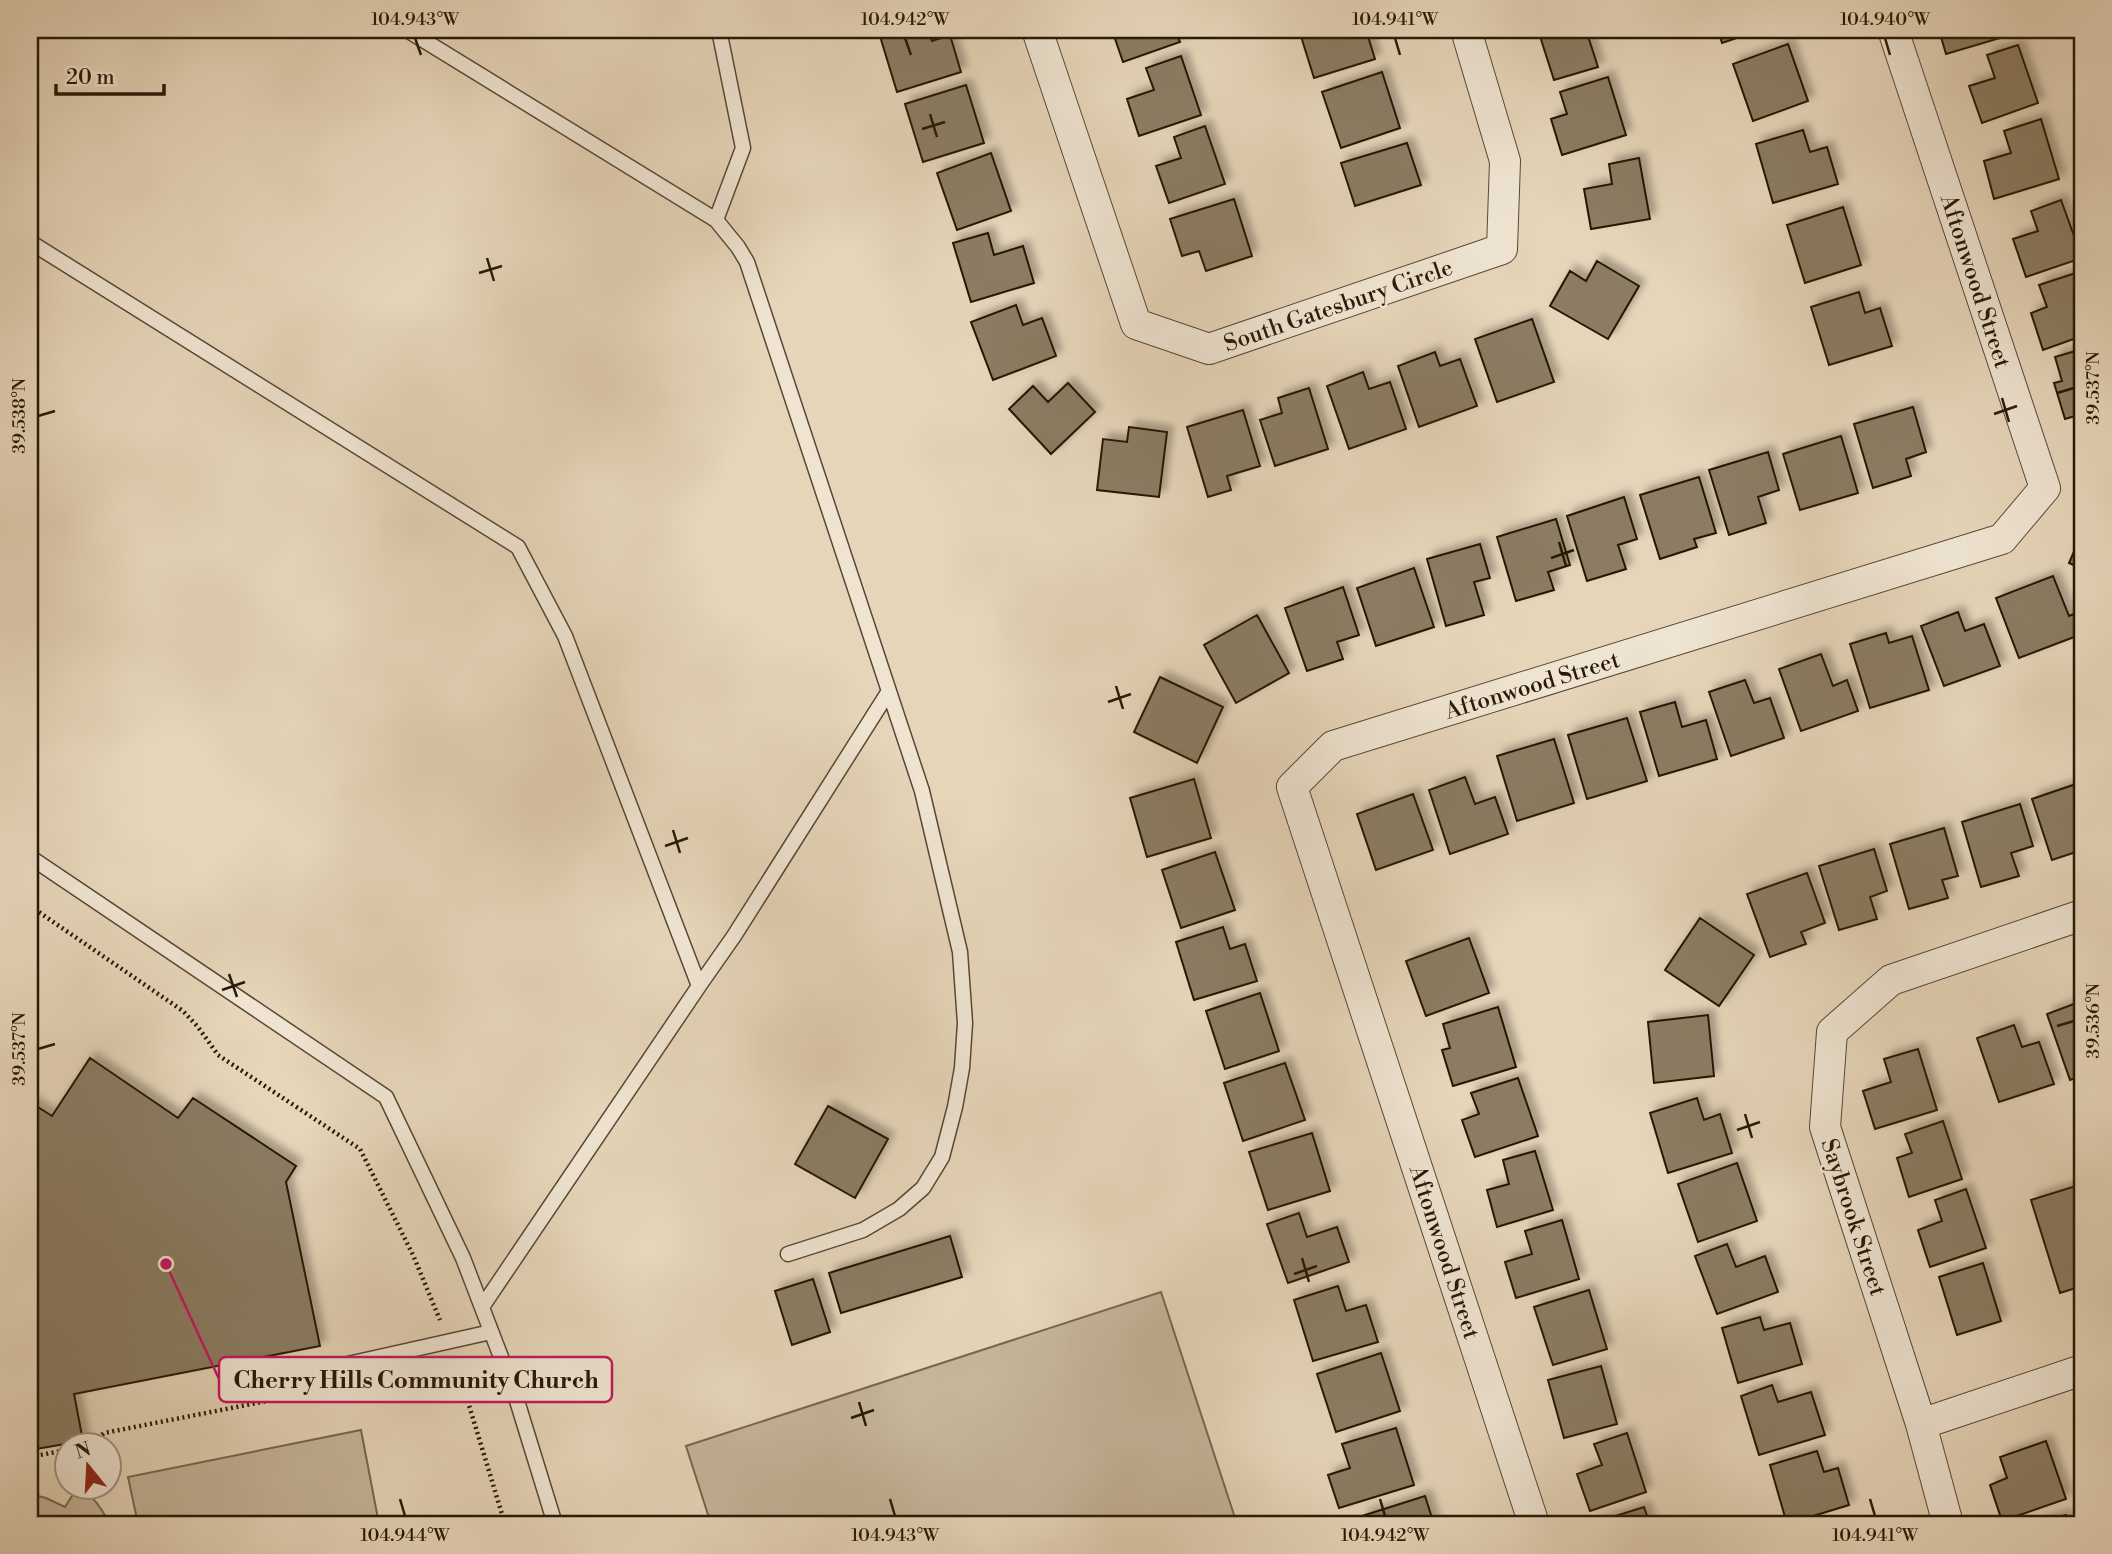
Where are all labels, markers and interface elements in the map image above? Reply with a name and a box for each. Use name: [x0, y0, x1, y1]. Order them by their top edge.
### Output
text: 104.943°W: [371, 8, 460, 31]
text: 104.942°W: [861, 8, 950, 31]
text: 104.941°W: [1352, 8, 1439, 31]
text: 104.940°W: [1840, 8, 1931, 31]
scale bar: [56, 52, 164, 96]
text: 20 m: [66, 65, 115, 91]
street label: Aftonwood Street: [1933, 190, 2016, 372]
street label: South Gatesbury Circle: [1220, 254, 1456, 358]
text: 39.537°N: [2082, 351, 2105, 425]
text: 39.538°N: [8, 378, 31, 454]
street label: Aftonwood Street: [1441, 646, 1623, 726]
text: 39.536°N: [2082, 983, 2105, 1059]
text: 39.537°N: [8, 1012, 31, 1086]
street label: Saybrook Street: [1814, 1135, 1892, 1299]
street label: Aftonwood Street: [1402, 1161, 1485, 1343]
callout: Cherry Hills Community Church: [219, 1357, 612, 1402]
text: Cherry Hills Community Church: [233, 1366, 599, 1396]
north arrow: [52, 1432, 122, 1502]
text: N: [72, 1437, 94, 1465]
text: 104.944°W: [360, 1524, 450, 1547]
text: 104.943°W: [851, 1524, 940, 1547]
text: 104.942°W: [1341, 1524, 1430, 1547]
text: 104.941°W: [1832, 1524, 1919, 1547]

